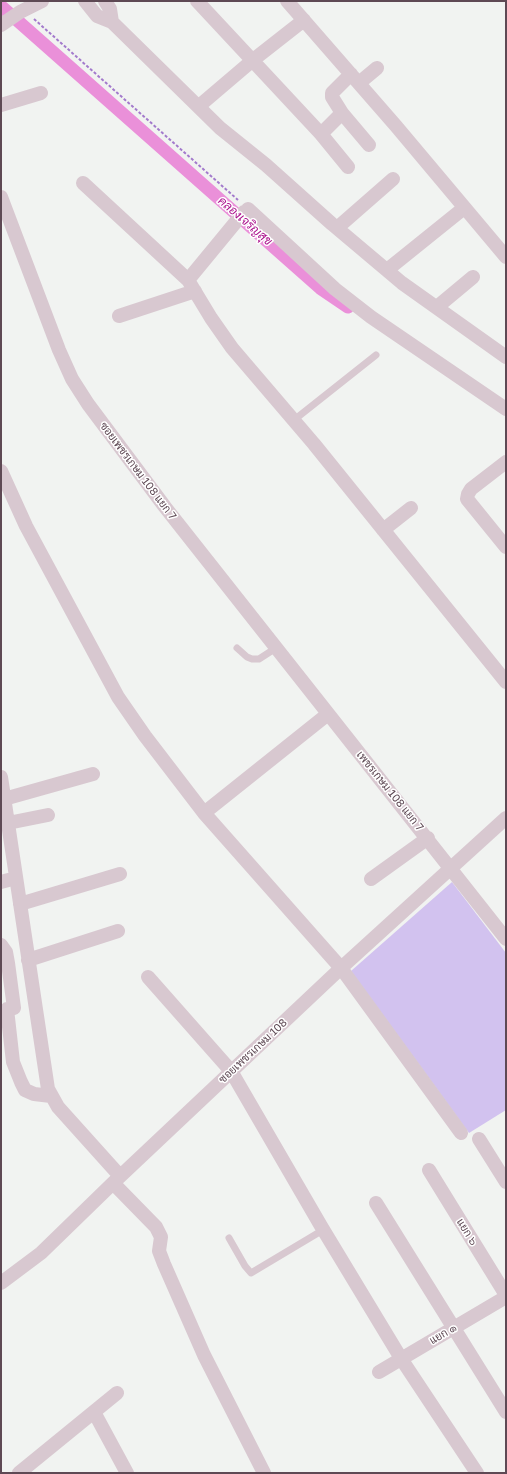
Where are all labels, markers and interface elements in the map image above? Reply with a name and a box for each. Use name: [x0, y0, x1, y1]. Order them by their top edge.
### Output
water label: คลองเจริญสุข: [215, 194, 275, 248]
street label: ซอยเพชรเกษม 108 แยก 7: [97, 420, 179, 522]
street label: เพชรเกษม 108 แยก 7: [354, 748, 426, 834]
street label: ซอยเพชรเกษม 108: [216, 1016, 290, 1086]
street label: แยก ๖: [454, 1216, 480, 1248]
street label: แยก ๑: [427, 1321, 459, 1347]

